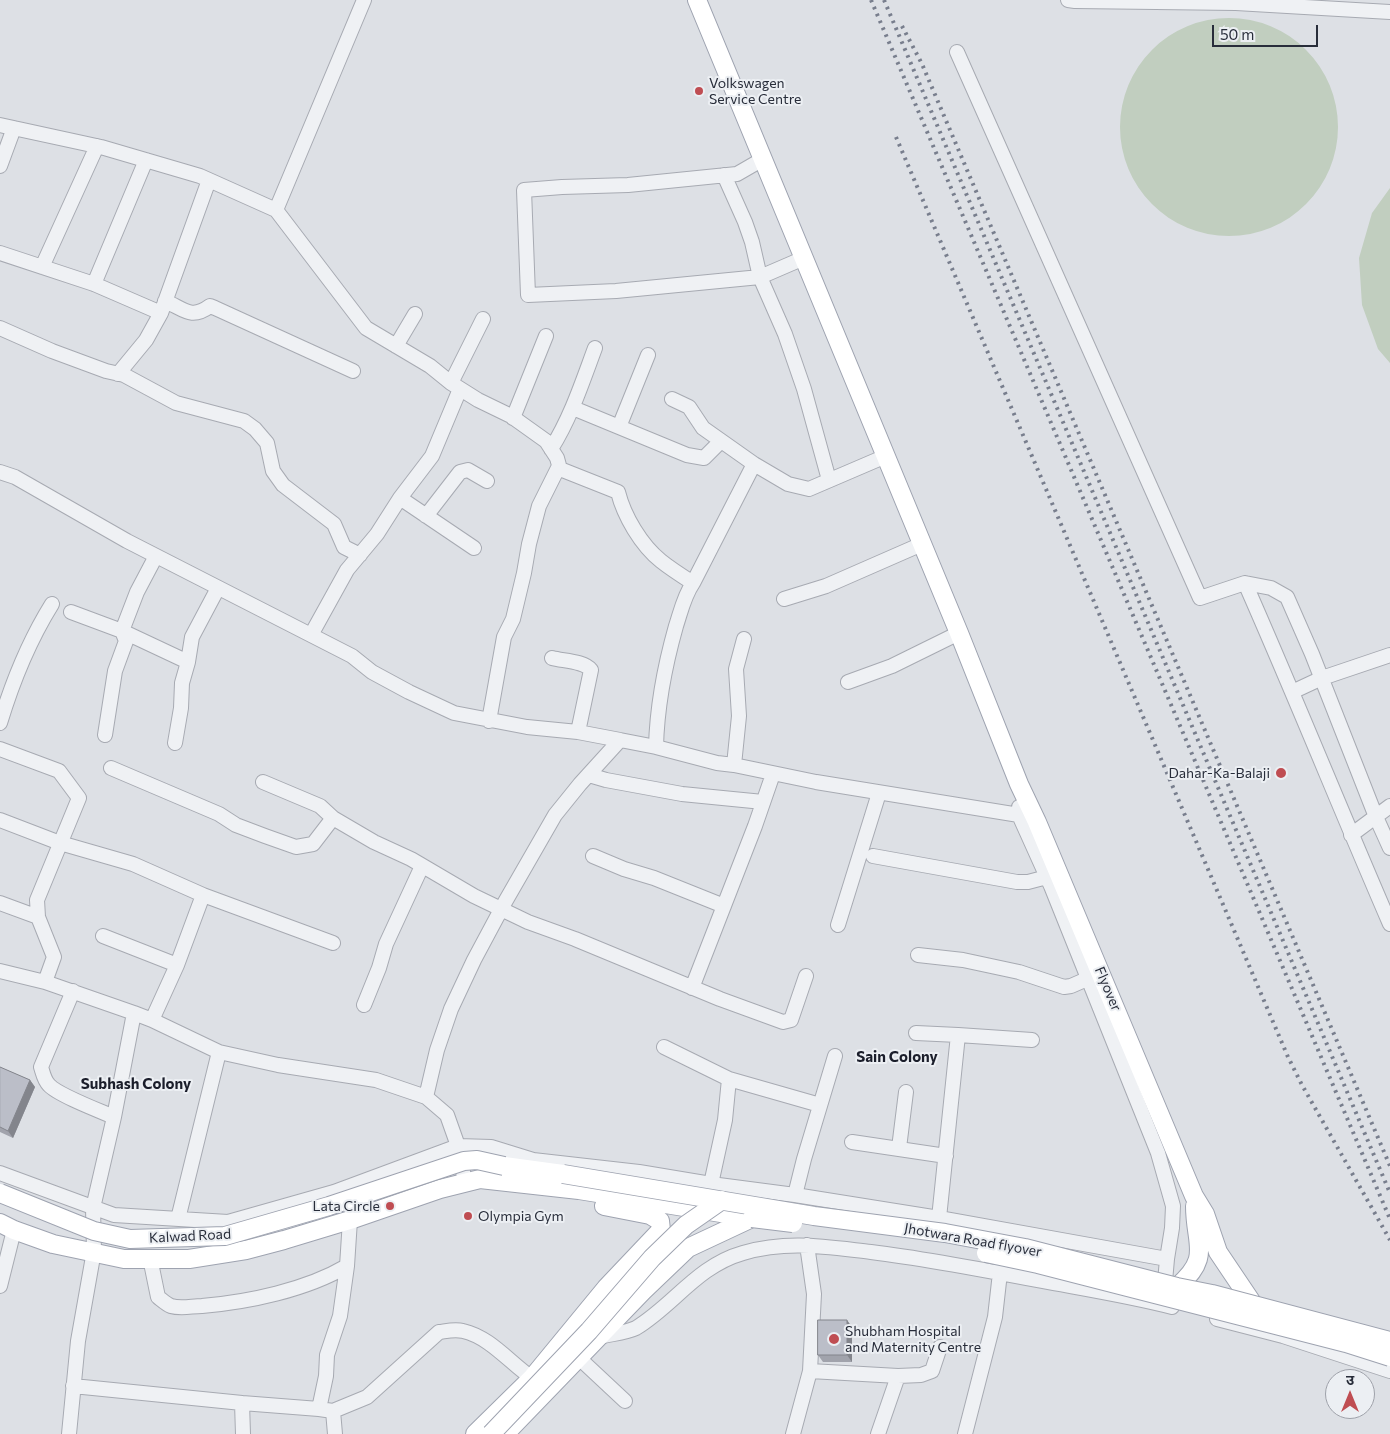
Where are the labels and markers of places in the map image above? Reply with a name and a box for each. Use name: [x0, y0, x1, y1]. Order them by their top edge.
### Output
place label: Volkswagen Service Centre: [709, 75, 801, 108]
marker: Volkswagen Service Centre: [693, 85, 705, 97]
place label: Dahar-Ka-Balaji: [1168, 765, 1270, 781]
marker: Dahar-Ka-Balaji: [1274, 766, 1288, 780]
place label: Lata Circle: [313, 1198, 380, 1214]
marker: Lata Circle: [384, 1200, 396, 1212]
place label: Olympia Gym: [478, 1208, 564, 1224]
marker: Olympia Gym: [462, 1210, 474, 1222]
place label: Shubham Hospital and Maternity Centre: [845, 1323, 981, 1355]
marker: Shubham Hospital and Maternity Centre: [827, 1332, 841, 1346]

